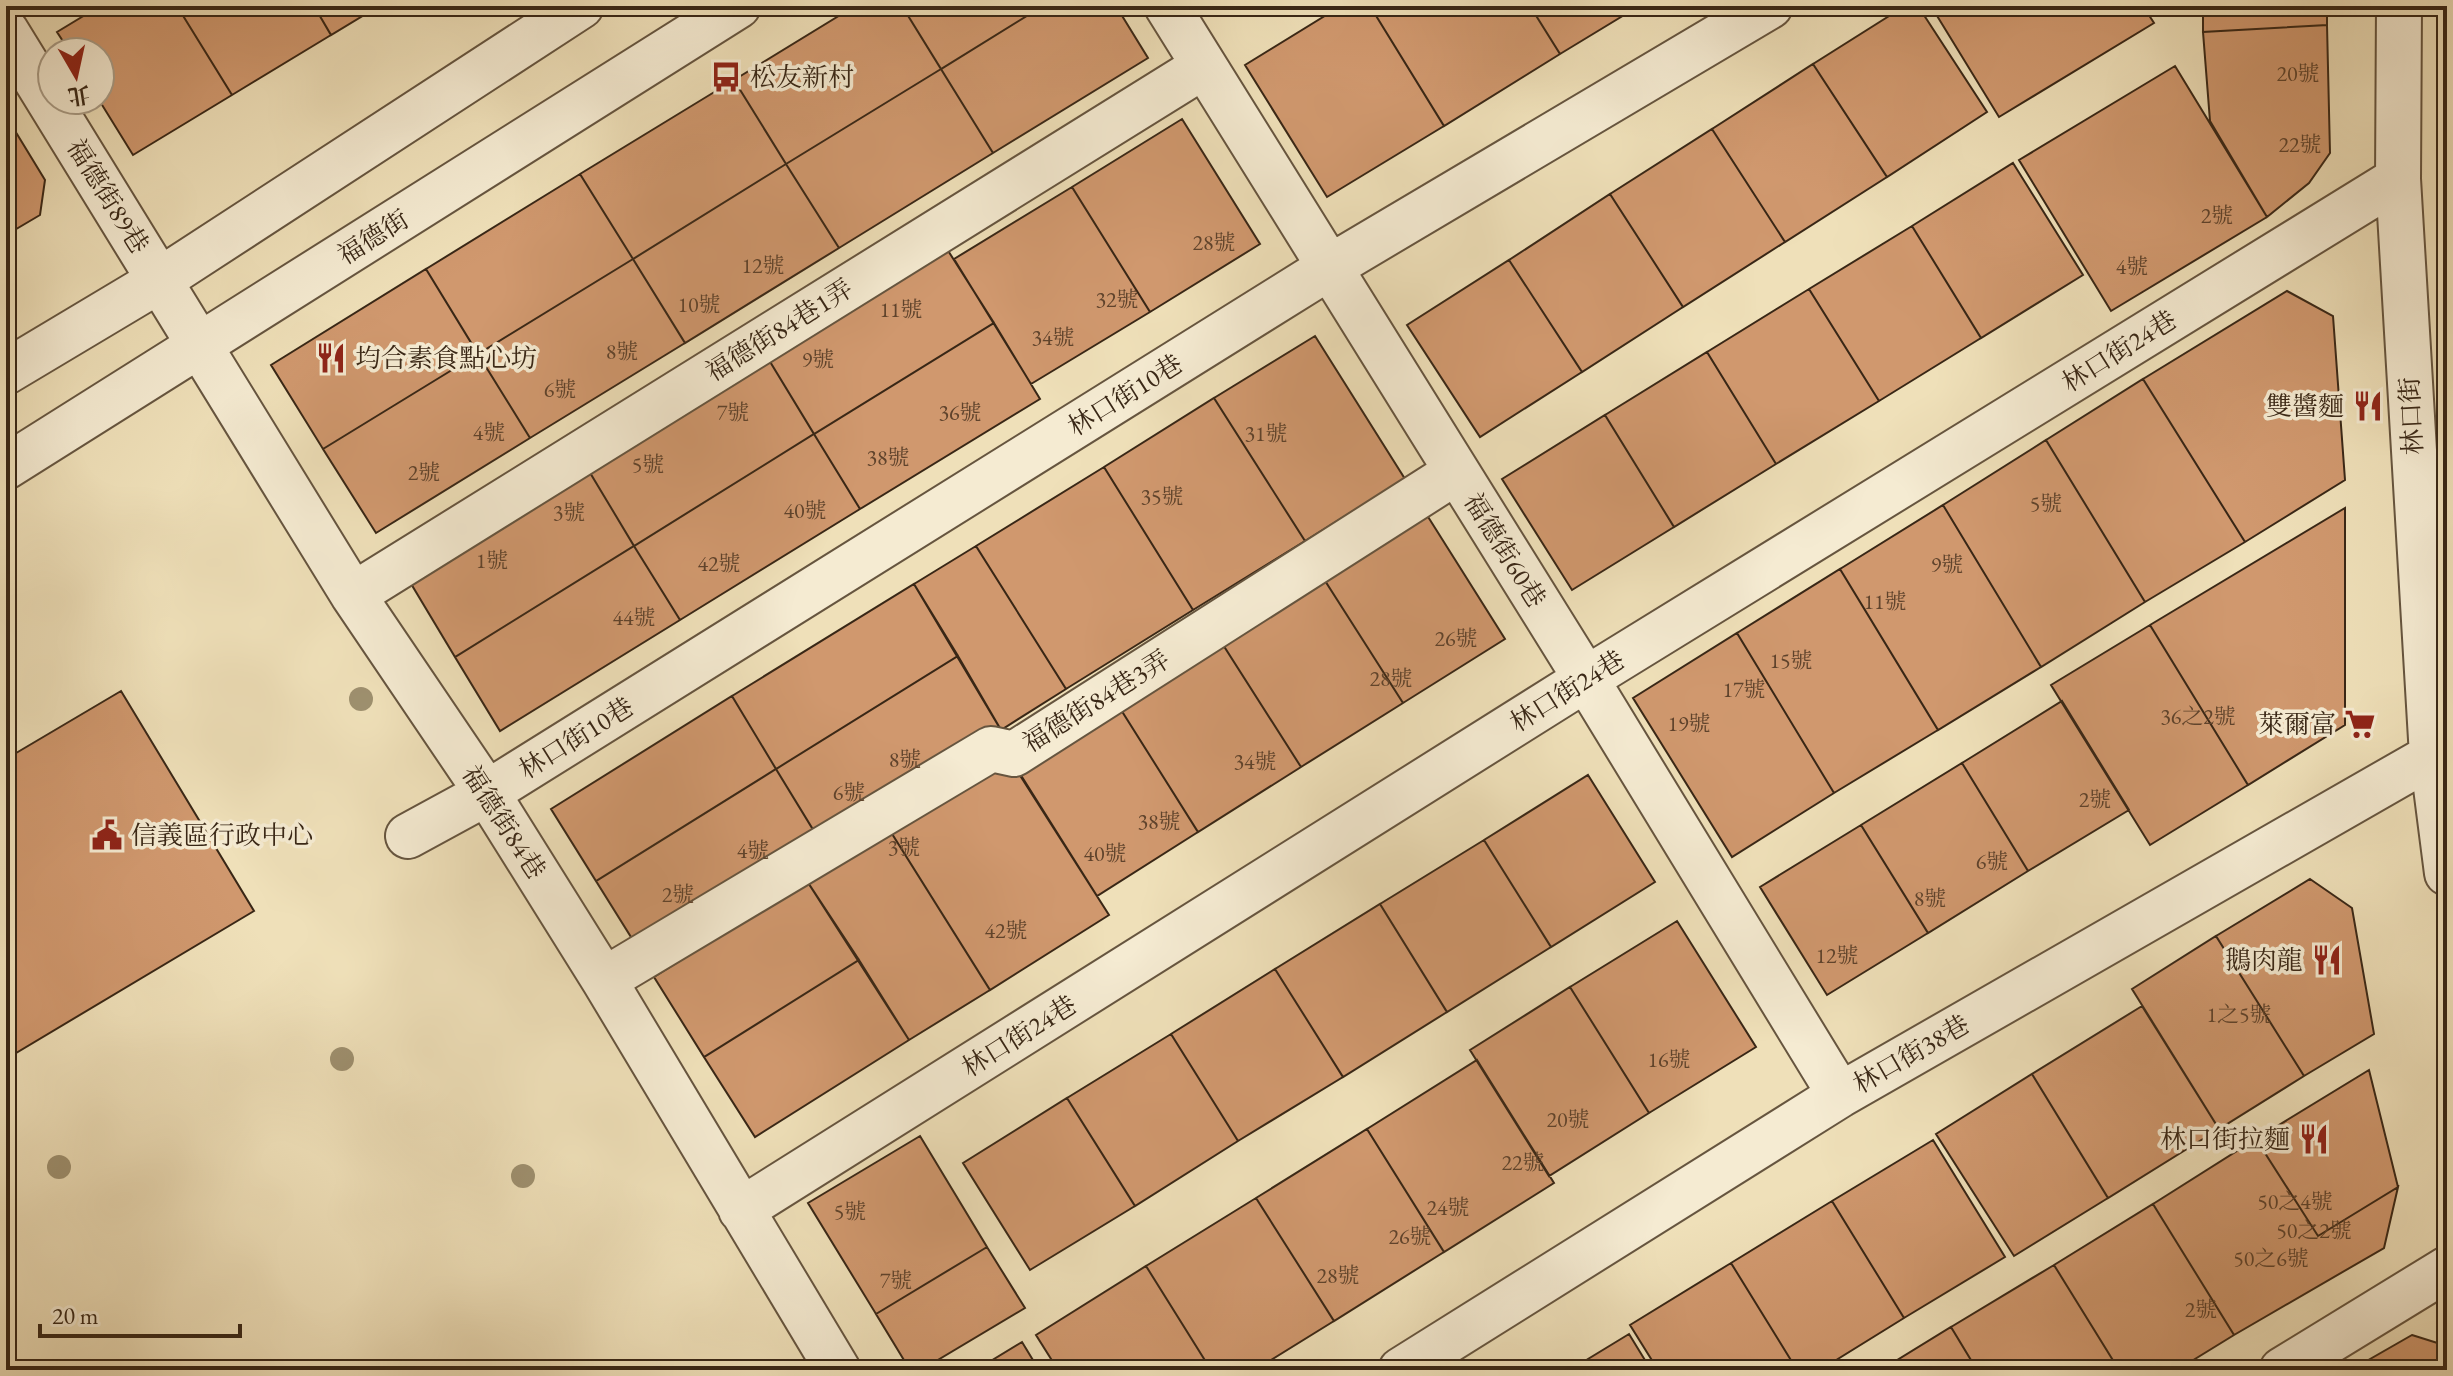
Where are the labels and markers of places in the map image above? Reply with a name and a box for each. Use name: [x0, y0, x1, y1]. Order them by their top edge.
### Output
bus stop icon: 松友新村: [709, 60, 743, 94]
place label: 松友新村: [750, 60, 854, 94]
restaurant icon: 均合素食點心坊: [314, 341, 348, 375]
place label: 均合素食點心坊: [355, 341, 537, 375]
place label: 雙醬麵: [2266, 389, 2344, 423]
restaurant icon: 雙醬麵: [2351, 389, 2385, 423]
place label: 萊爾富: [2258, 707, 2336, 741]
supermarket icon: 萊爾富: [2343, 707, 2377, 741]
public building icon: 信義區行政中心: [90, 818, 124, 852]
place label: 信義區行政中心: [131, 818, 313, 852]
place label: 鵝肉龍: [2225, 943, 2303, 977]
restaurant icon: 鵝肉龍: [2310, 943, 2344, 977]
place label: 林口街拉麵: [2160, 1122, 2290, 1156]
restaurant icon: 林口街拉麵: [2297, 1122, 2331, 1156]

